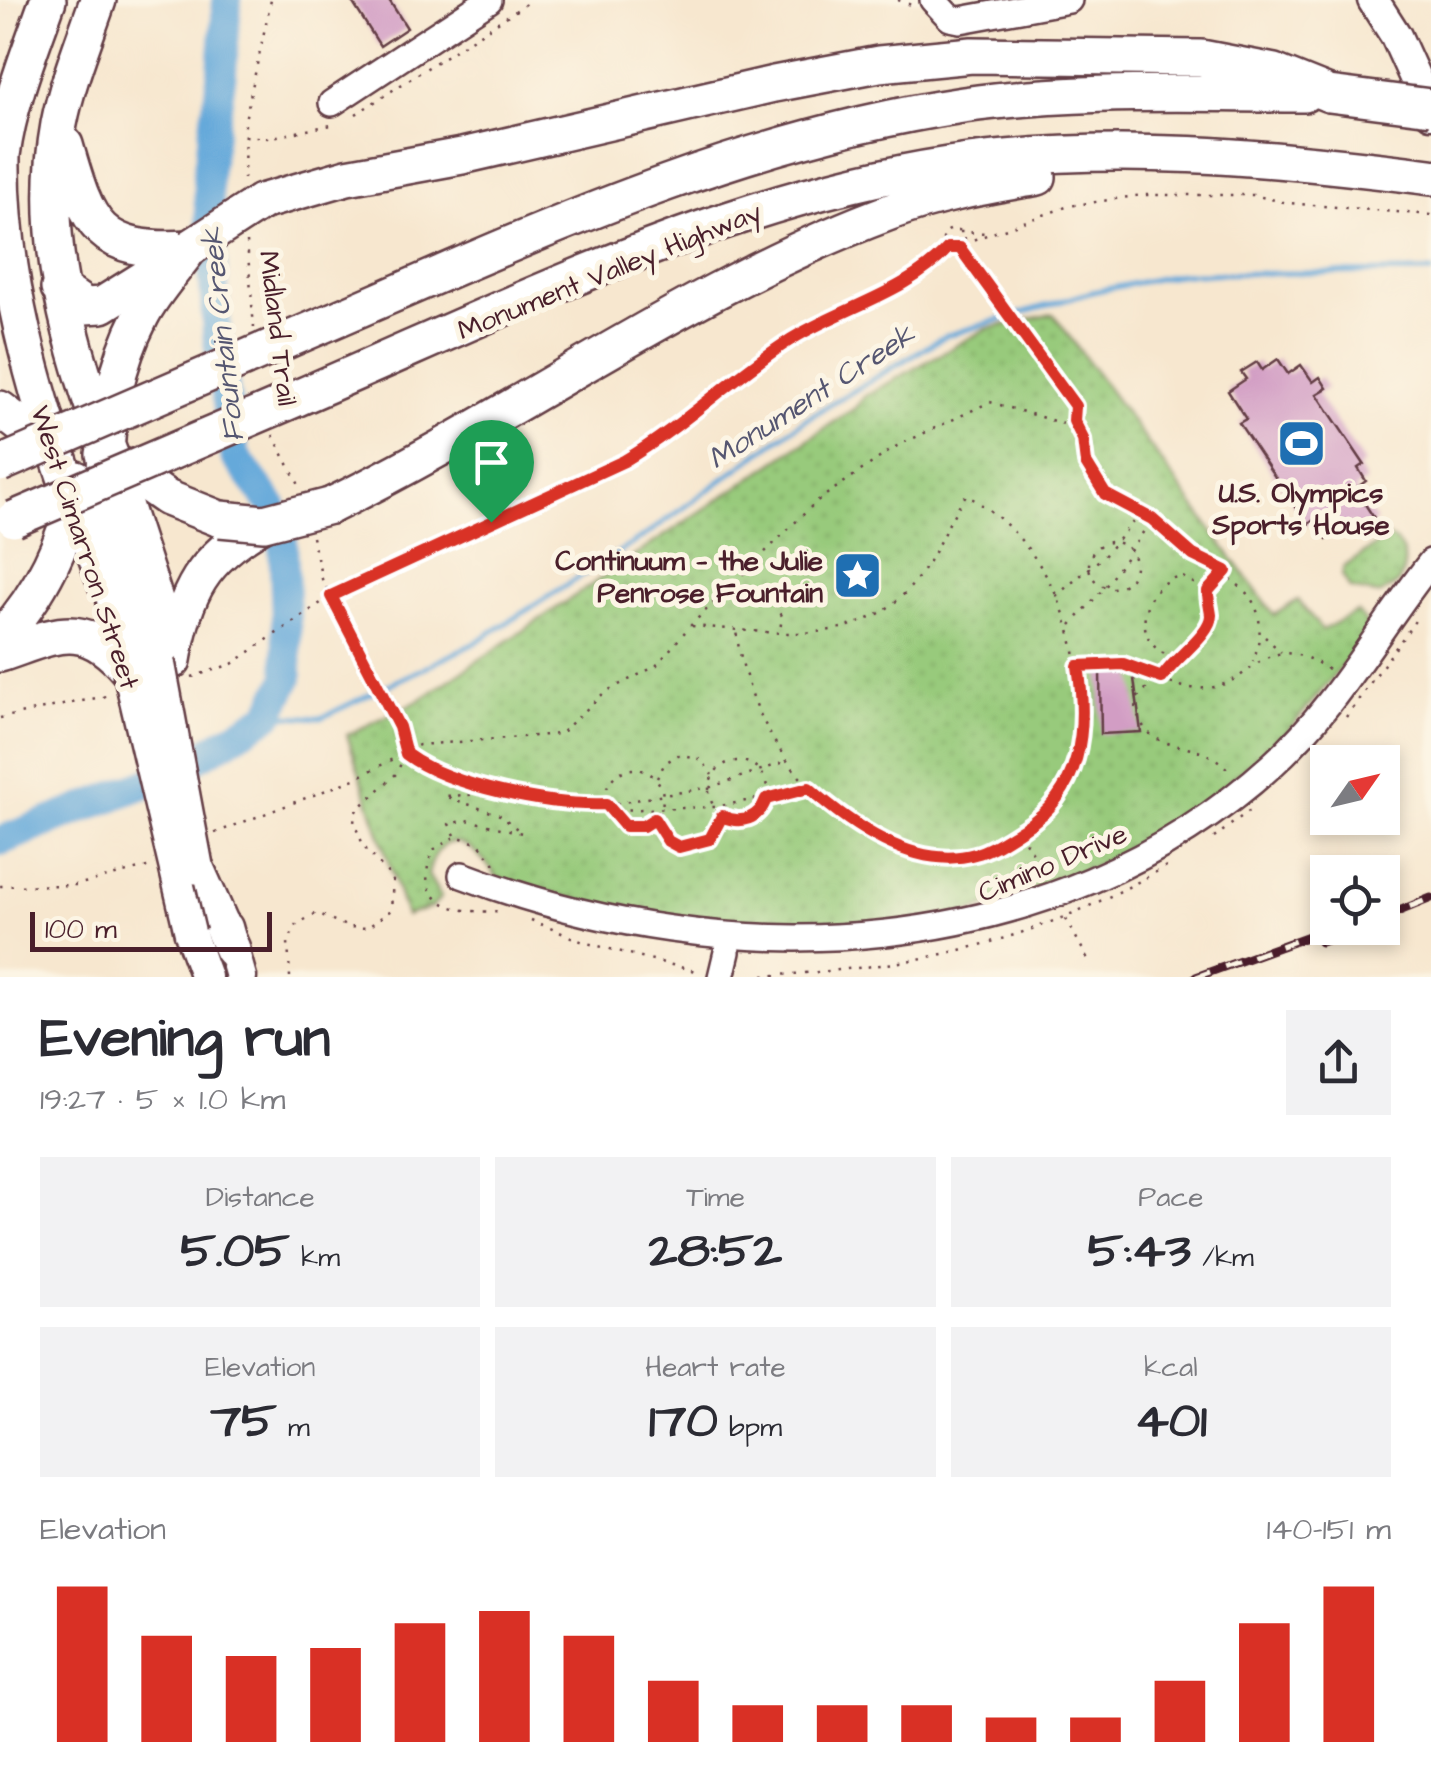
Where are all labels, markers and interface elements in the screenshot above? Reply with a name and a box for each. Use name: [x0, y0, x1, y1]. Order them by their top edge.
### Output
street label: Monument Valley Highway: [452, 192, 768, 352]
water label: Fountain Creek: [191, 225, 255, 444]
street label: Midland Trail: [249, 249, 306, 408]
water label: Monument Creek: [700, 314, 924, 480]
street label: West Cimarron Street: [20, 400, 149, 695]
sports icon: U.S. Olympics Sports House: [1275, 418, 1327, 470]
pin: [449, 420, 534, 523]
icon: arrive: [464, 435, 519, 490]
place label: U.S. Olympics Sports House: [1211, 474, 1390, 546]
place label: Continuum — the Julie Penrose Fountain: [555, 542, 823, 613]
place icon: Continuum — the Julie Penrose Fountain: [832, 550, 884, 602]
north arrow: [1310, 745, 1400, 835]
map controls: [1310, 745, 1400, 945]
street label: Cimino Drive: [972, 814, 1133, 912]
button: locate: [1310, 855, 1400, 945]
scale bar: [30, 907, 272, 951]
text: 100 m: [45, 910, 117, 949]
text: Evening run: [40, 1001, 330, 1077]
button: share: [1286, 1010, 1391, 1115]
text: 19:27 · 5 × 1.0 km: [40, 1077, 285, 1122]
text: Distance: [206, 1178, 315, 1217]
text: Time: [686, 1178, 745, 1217]
text: Pace: [1138, 1178, 1203, 1217]
text: 5.05: [180, 1217, 290, 1286]
text: 28:52: [649, 1217, 782, 1286]
text: 5:43: [1088, 1217, 1191, 1286]
text: km: [290, 1238, 340, 1277]
text: /km: [1191, 1238, 1254, 1277]
text: Elevation: [205, 1348, 315, 1387]
text: Heart rate: [645, 1348, 786, 1387]
text: kcal: [1144, 1348, 1198, 1387]
text: 75: [211, 1387, 277, 1456]
text: 170: [649, 1387, 718, 1456]
text: 401: [1135, 1387, 1207, 1456]
text: m: [277, 1408, 310, 1447]
text: bpm: [718, 1408, 782, 1447]
text: Elevation: [40, 1507, 166, 1552]
text: 140–151 m: [1266, 1507, 1391, 1552]

